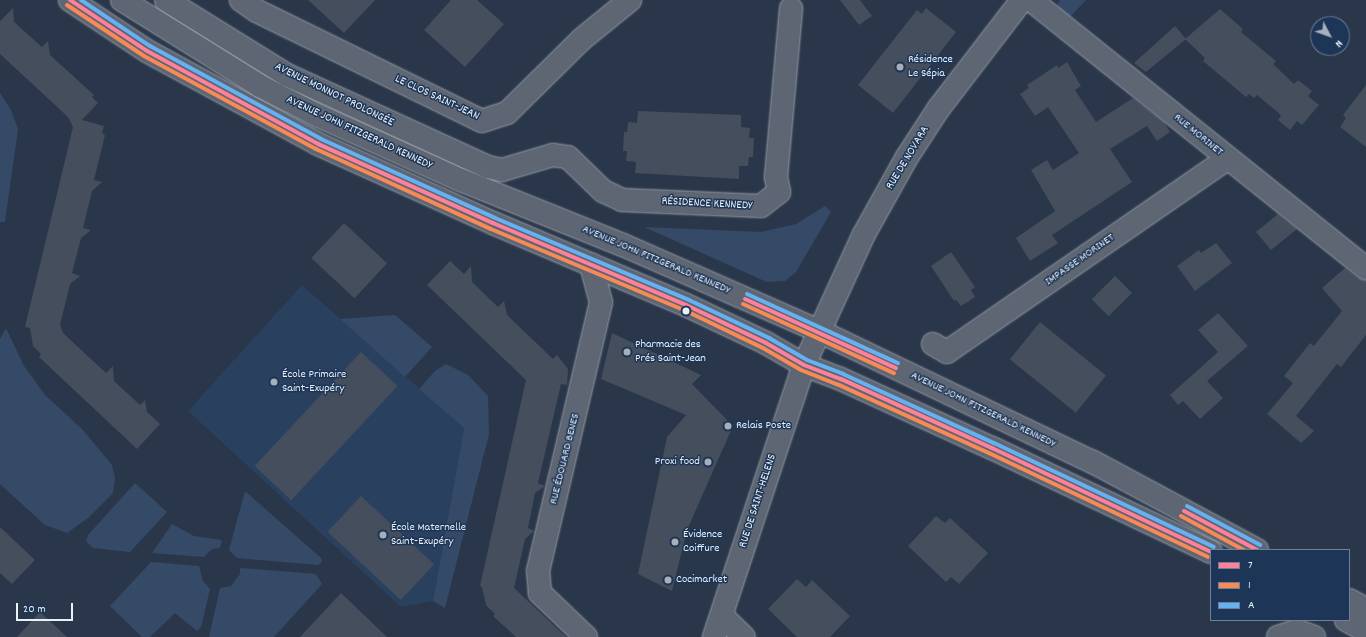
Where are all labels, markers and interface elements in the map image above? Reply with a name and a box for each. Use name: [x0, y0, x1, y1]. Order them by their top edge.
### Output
north arrow: [1310, 16, 1350, 56]
text: N: [1330, 36, 1346, 51]
place label: Résidence Le Sépia: [908, 53, 953, 81]
street label: AVENUE MONNOT PROLONGÉE: [272, 60, 396, 130]
marker: Résidence Le Sépia: [895, 62, 905, 72]
street label: LE CLOS SAINT-JEAN: [392, 72, 482, 124]
street label: AVENUE JOHN FITZGERALD KENNEDY: [284, 93, 434, 173]
street label: RUE MORINET: [1170, 111, 1226, 159]
street label: RUE DE NOVARA: [883, 124, 933, 192]
street label: RÉSIDENCE KENNEDY: [661, 194, 753, 214]
street label: AVENUE JOHN FITZGERALD KENNEDY: [580, 222, 732, 298]
street label: IMPASSE MORINET: [1043, 231, 1117, 289]
unlabelled marker: [681, 306, 691, 316]
place label: Pharmacie des Prés Saint-Jean: [635, 338, 706, 366]
marker: Pharmacie des Prés Saint-Jean: [622, 347, 632, 357]
place label: École Primaire Saint-Exupéry: [282, 368, 346, 396]
street label: AVENUE JOHN FITZGERALD KENNEDY: [908, 369, 1058, 451]
marker: École Primaire Saint-Exupéry: [269, 377, 279, 387]
street label: RUE ÉDOUARD BENES: [547, 412, 583, 506]
place label: Relais Poste: [736, 419, 791, 433]
marker: Relais Poste: [723, 421, 733, 431]
street label: RUE DE SAINT-HELENS: [736, 452, 780, 550]
place label: Proxi food: [655, 455, 700, 469]
marker: Proxi food: [703, 457, 713, 467]
place label: École Maternelle Saint-Exupéry: [391, 521, 466, 549]
place label: Évidence Coiffure: [683, 528, 722, 556]
marker: École Maternelle Saint-Exupéry: [378, 530, 388, 540]
marker: Évidence Coiffure: [670, 537, 680, 547]
legend: [1210, 549, 1350, 621]
text: 7: [1248, 557, 1253, 574]
place label: Cocimarket: [676, 573, 727, 587]
marker: Cocimarket: [663, 575, 673, 585]
text: 1: [1248, 577, 1251, 594]
scale bar: [18, 595, 75, 621]
text: A: [1248, 597, 1255, 614]
text: 20 m: [23, 601, 46, 618]

